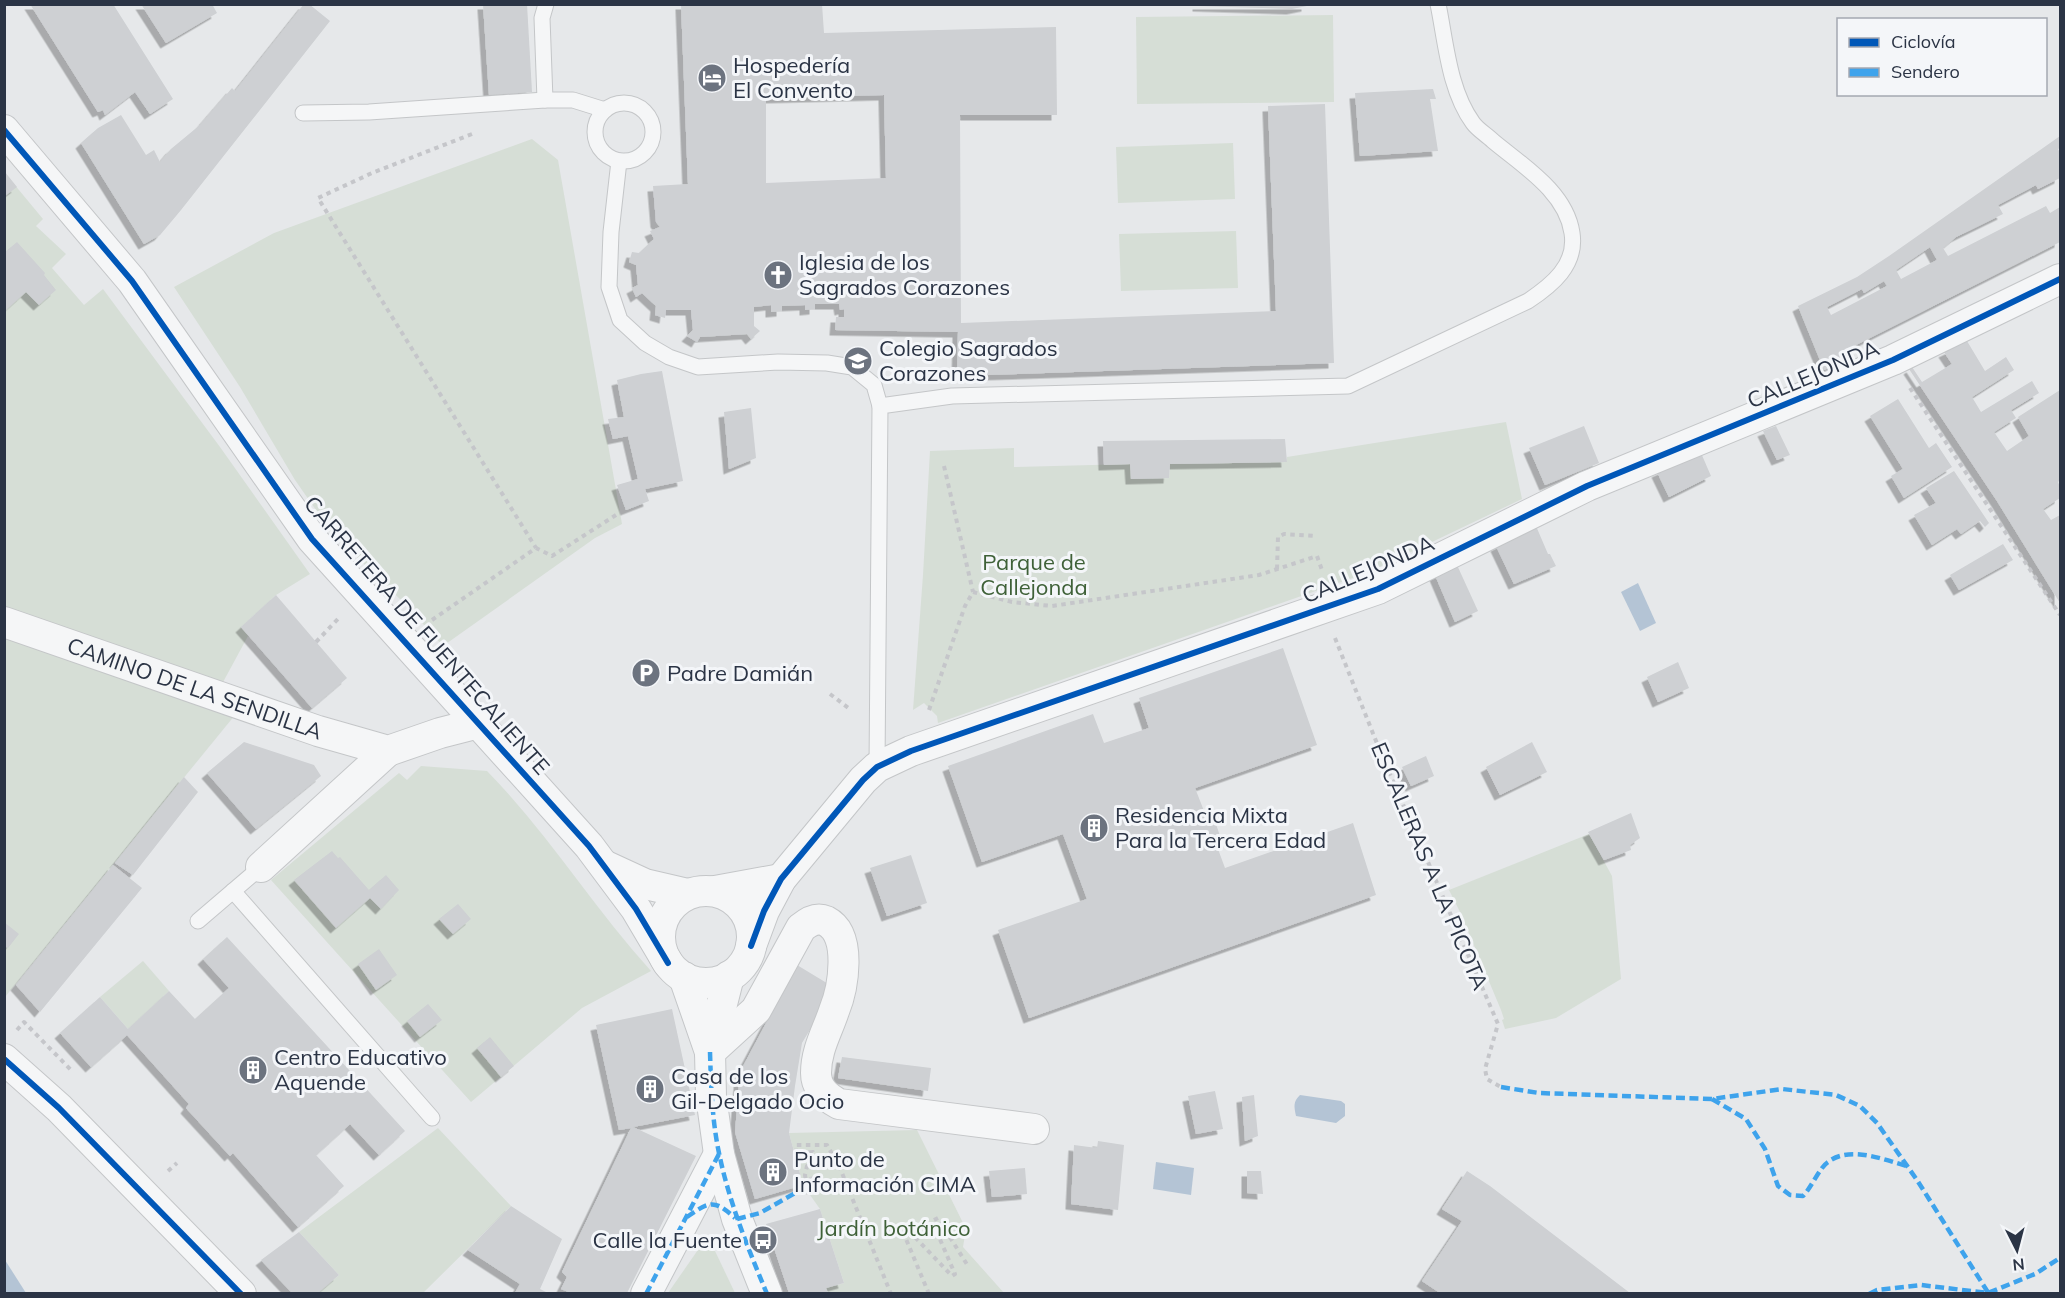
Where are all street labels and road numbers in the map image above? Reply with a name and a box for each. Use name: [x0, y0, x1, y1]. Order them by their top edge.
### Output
street label: CALLEJONDA: [1743, 334, 1883, 414]
street label: CARRETERA DE FUENTECALIENTE: [298, 490, 556, 780]
street label: CALLEJONDA: [1298, 529, 1438, 609]
street label: CAMINO DE LA SENDILLA: [64, 631, 326, 745]
street label: ESCALERAS A LA PICOTA: [1365, 738, 1495, 994]

